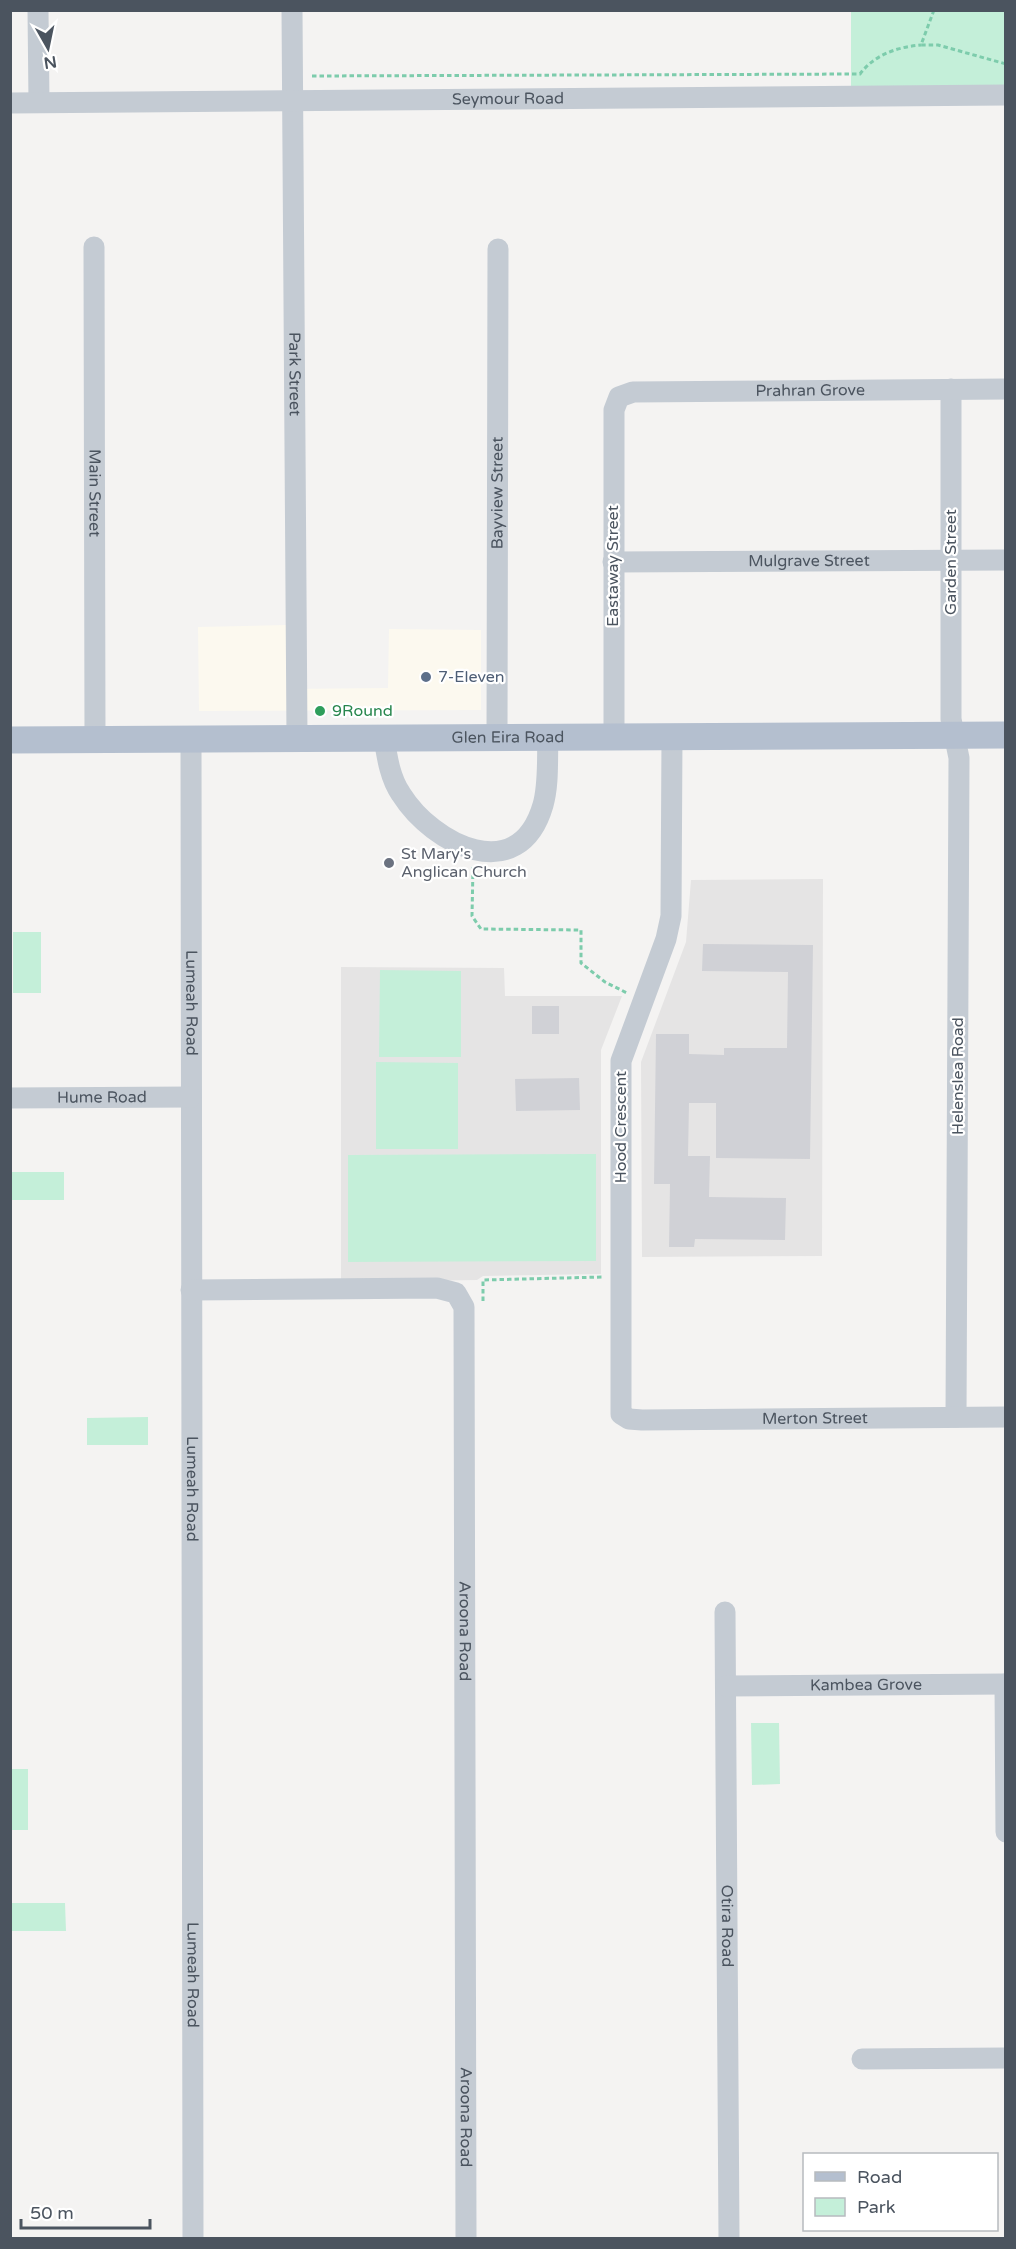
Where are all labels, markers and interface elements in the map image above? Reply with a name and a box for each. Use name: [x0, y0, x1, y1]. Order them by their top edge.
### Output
north arrow: [18, 18, 78, 78]
text: N: [42, 51, 58, 73]
street label: Seymour Road: [452, 89, 564, 109]
street label: Park Street: [284, 332, 305, 416]
street label: Prahran Grove: [755, 380, 865, 401]
street label: Bayview Street: [487, 437, 508, 549]
street label: Main Street: [84, 449, 105, 537]
street label: Eastaway Street: [603, 505, 623, 627]
street label: Garden Street: [941, 509, 961, 615]
street label: Mulgrave Street: [748, 551, 870, 571]
place label: 7-Eleven: [438, 667, 505, 687]
marker: 7-Eleven: [419, 670, 433, 684]
place label: 9Round: [332, 701, 393, 721]
marker: 9Round: [313, 704, 327, 718]
street label: Glen Eira Road: [452, 727, 564, 748]
place label: St Mary's Anglican Church: [401, 844, 527, 882]
marker: St Mary's Anglican Church: [382, 856, 396, 870]
street label: Lumeah Road: [181, 950, 201, 1056]
street label: Helenslea Road: [948, 1017, 968, 1135]
street label: Hood Crescent: [611, 1071, 631, 1183]
street label: Hume Road: [57, 1087, 147, 1108]
street label: Merton Street: [762, 1408, 868, 1429]
street label: Lumeah Road: [182, 1436, 202, 1542]
street label: Aroona Road: [455, 1581, 475, 1681]
street label: Kambea Grove: [810, 1675, 922, 1695]
street label: Otira Road: [717, 1885, 737, 1967]
street label: Lumeah Road: [183, 1922, 203, 2028]
street label: Aroona Road: [456, 2067, 476, 2167]
legend: [803, 2153, 998, 2231]
text: Road: [857, 2166, 902, 2188]
scale bar: [21, 2192, 150, 2230]
text: Park: [857, 2196, 896, 2218]
text: 50 m: [30, 2202, 74, 2224]

